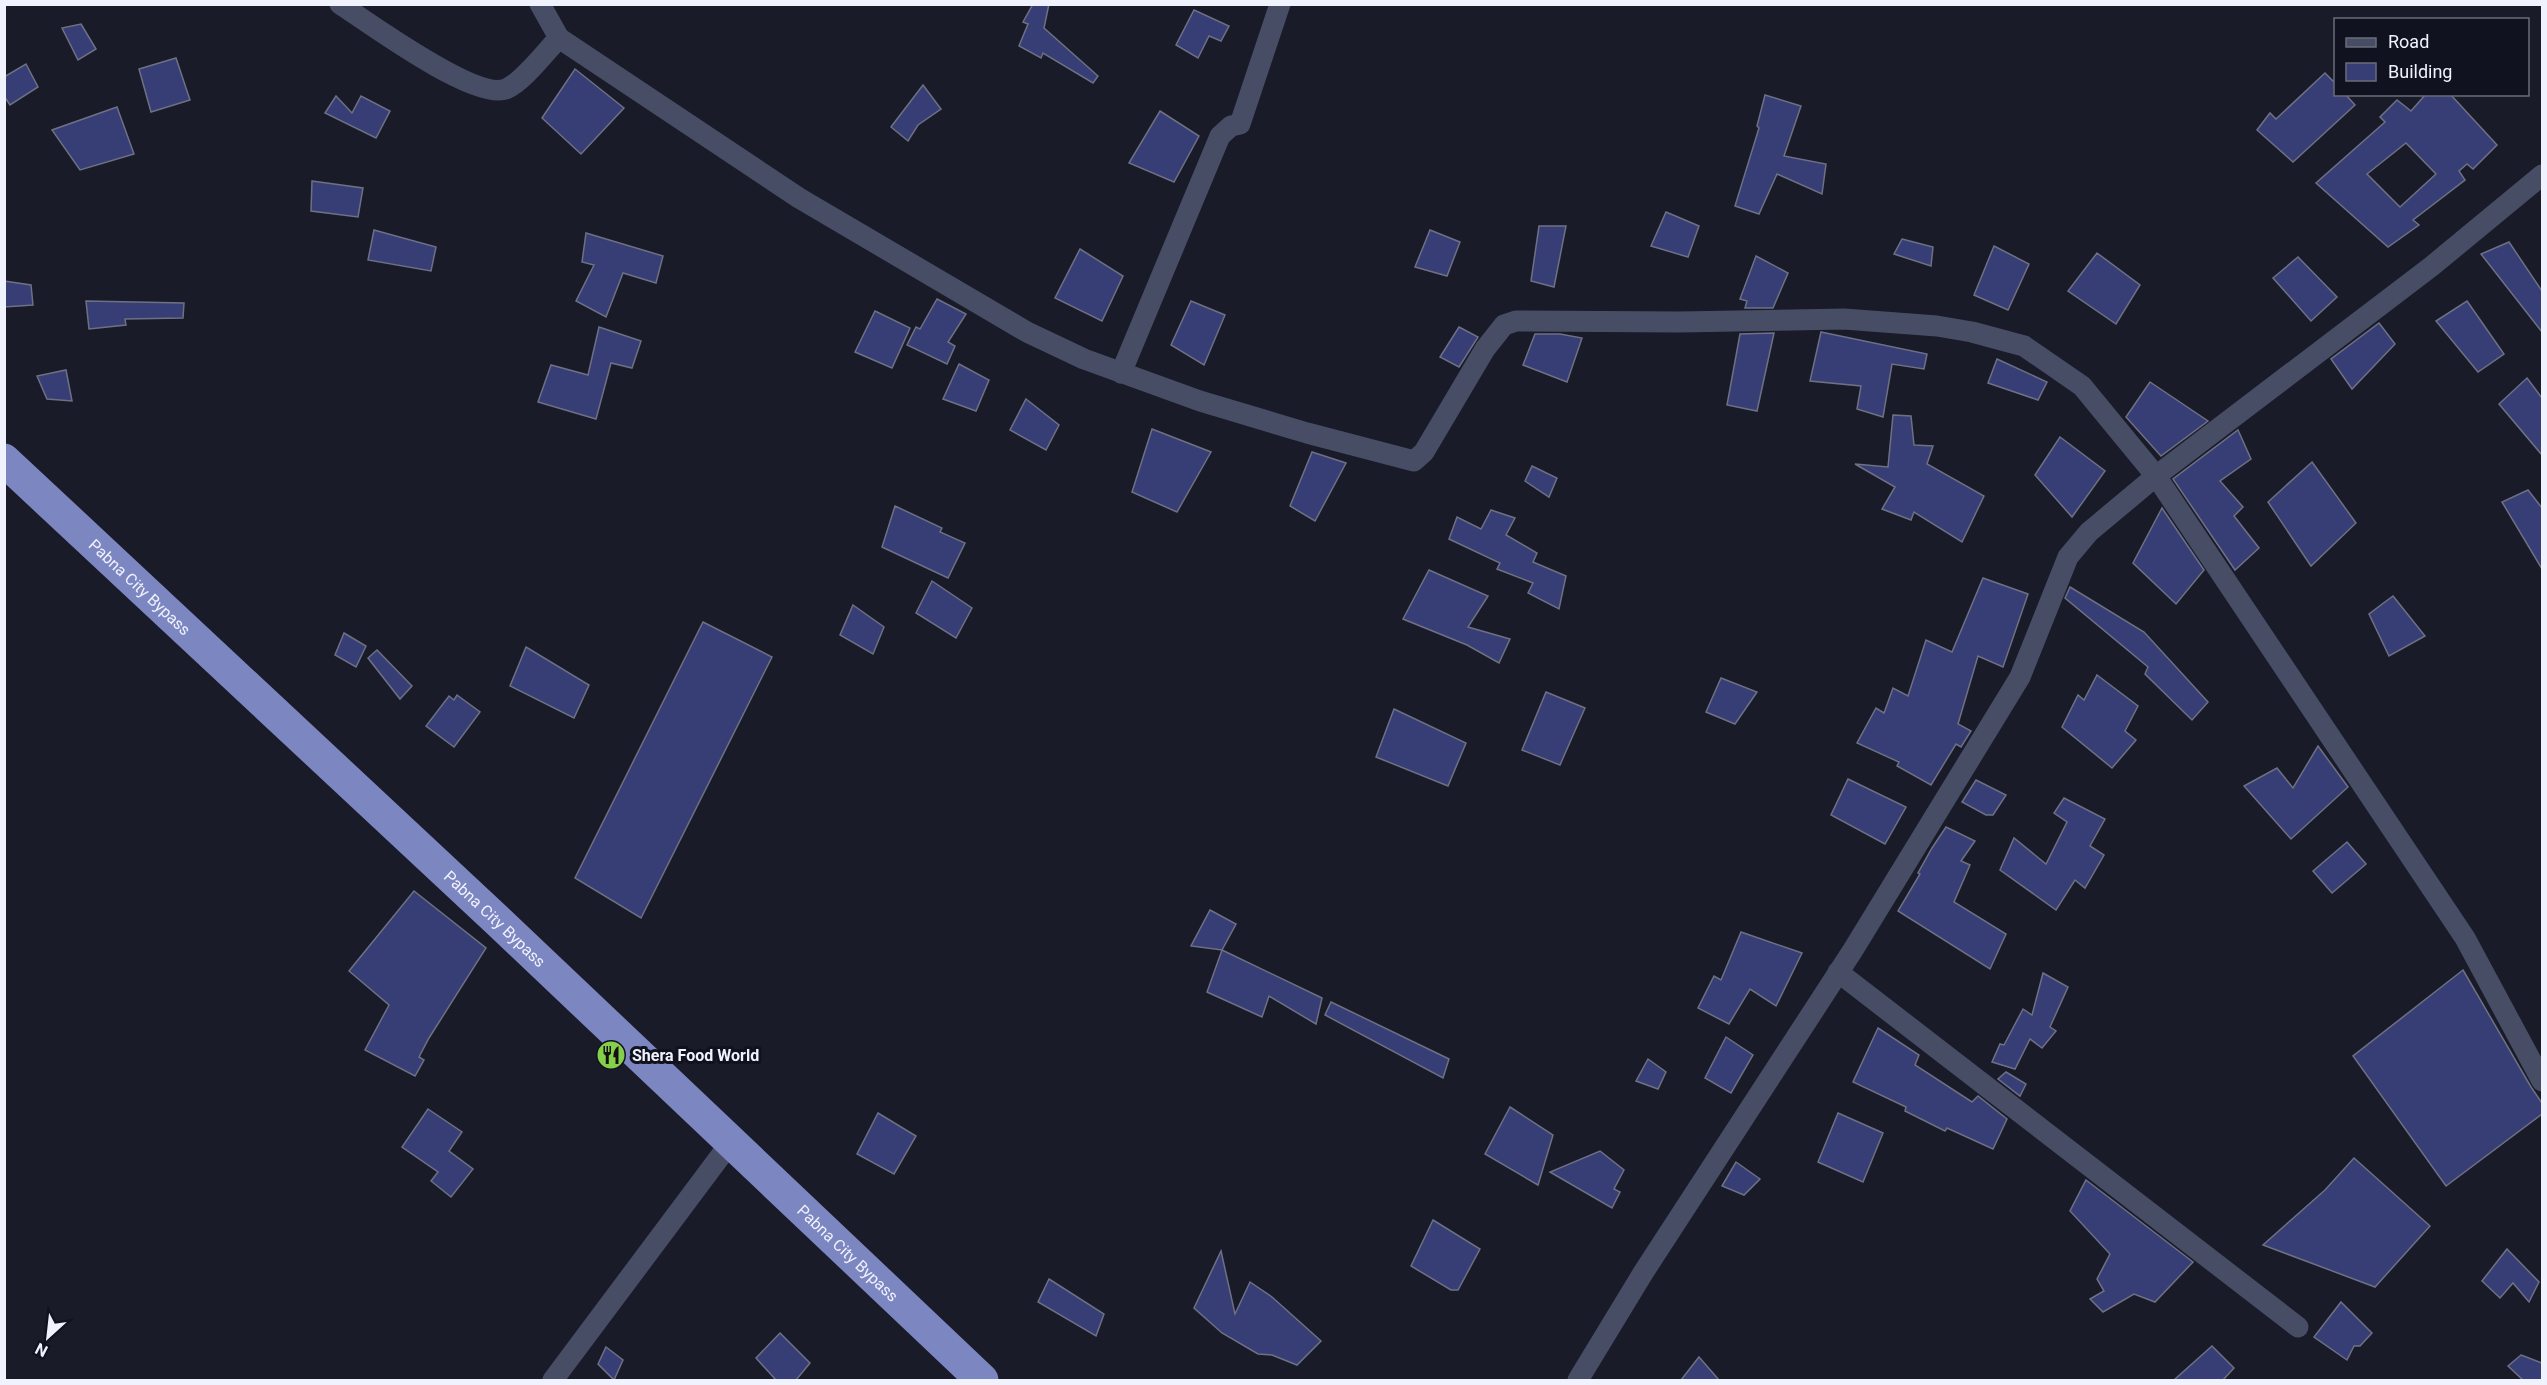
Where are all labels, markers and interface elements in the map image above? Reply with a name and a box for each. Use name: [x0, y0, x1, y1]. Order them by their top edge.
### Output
legend: [2334, 18, 2529, 96]
text: Road: [2388, 31, 2429, 52]
text: Building: [2388, 61, 2452, 82]
street label: Pabna City Bypass: [85, 535, 195, 639]
street label: Pabna City Bypass: [440, 867, 550, 971]
restaurant icon: Shera Food World: [595, 1039, 627, 1071]
place label: Shera Food World: [632, 1046, 759, 1065]
street label: Pabna City Bypass: [793, 1201, 902, 1305]
north arrow: [18, 1307, 78, 1367]
text: N: [32, 1339, 51, 1361]

